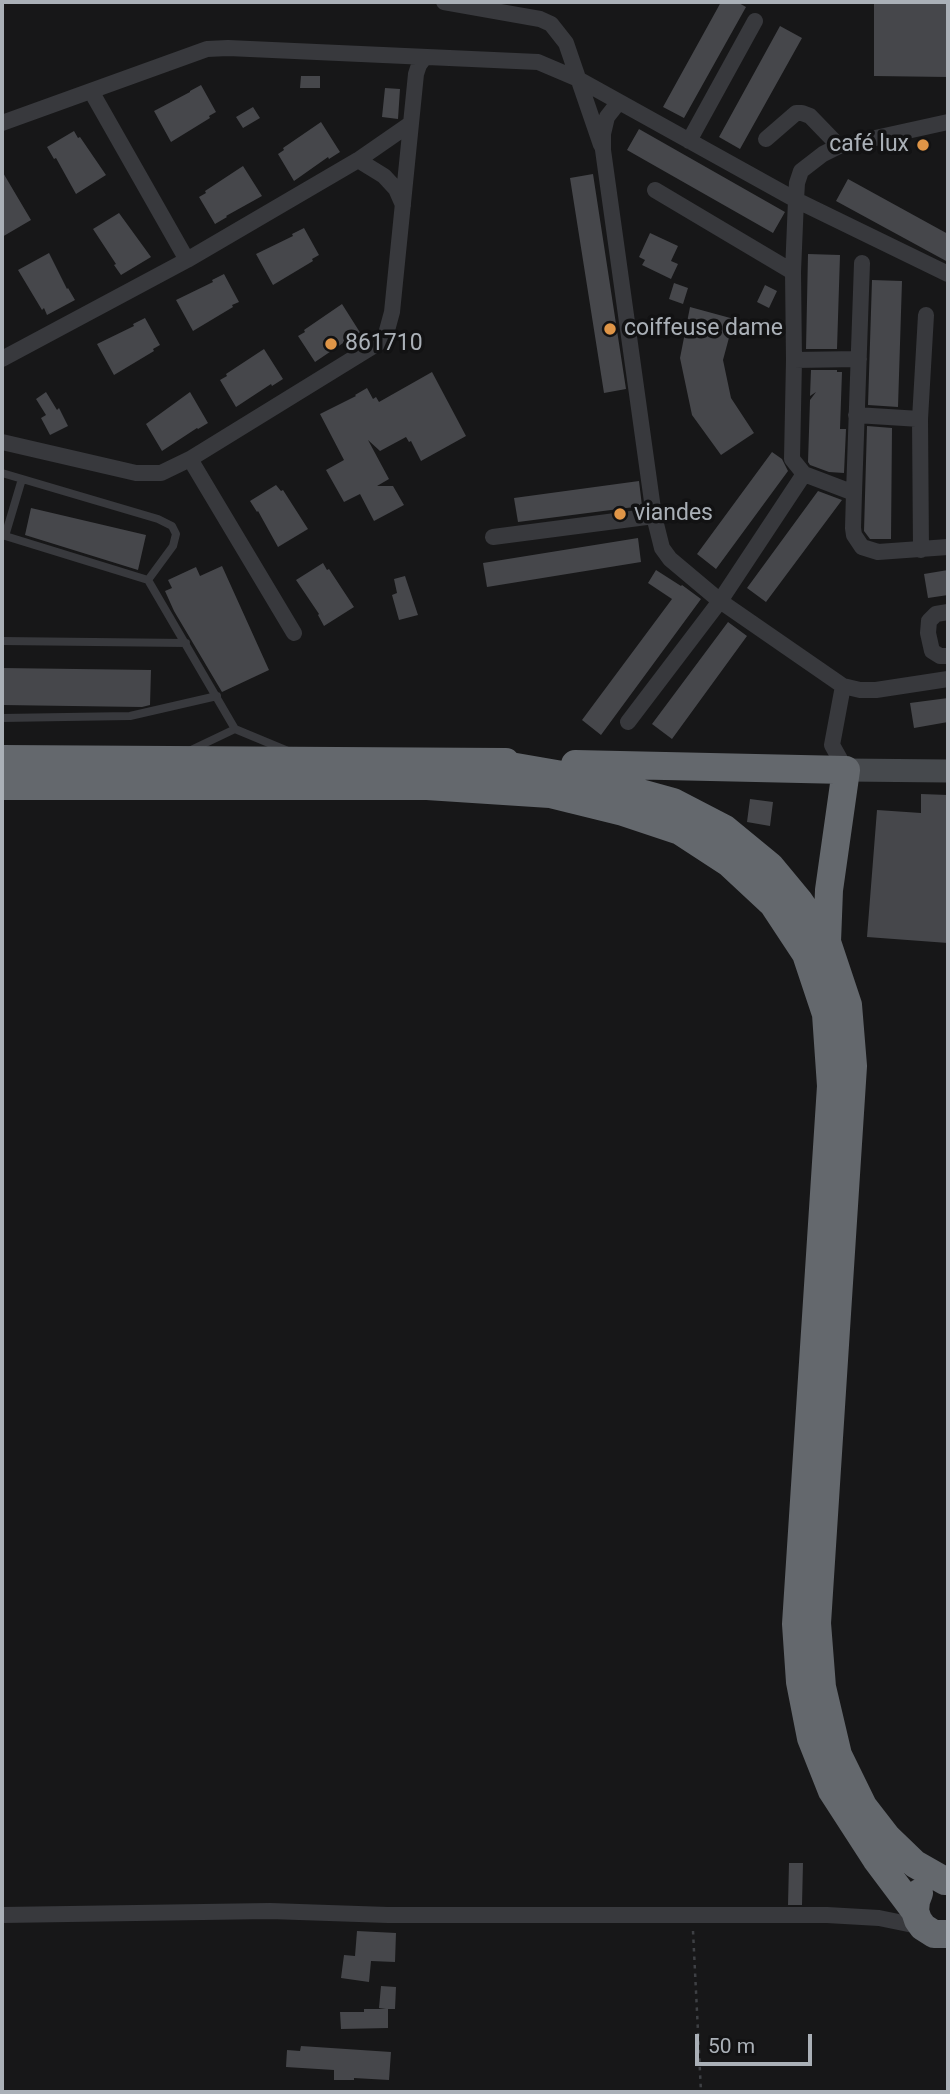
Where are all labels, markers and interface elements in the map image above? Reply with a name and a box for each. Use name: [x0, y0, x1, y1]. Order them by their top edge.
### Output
place label: café lux: [829, 131, 909, 159]
marker: café lux: [915, 137, 931, 153]
place label: coiffeuse dame: [624, 315, 783, 343]
marker: coiffeuse dame: [602, 321, 618, 337]
place label: 861710: [345, 330, 423, 358]
marker: 861710: [323, 336, 339, 352]
place label: viandes: [634, 500, 713, 528]
marker: viandes: [612, 506, 628, 522]
scale bar: [698, 2021, 815, 2064]
text: 50 m: [708, 2034, 755, 2058]

